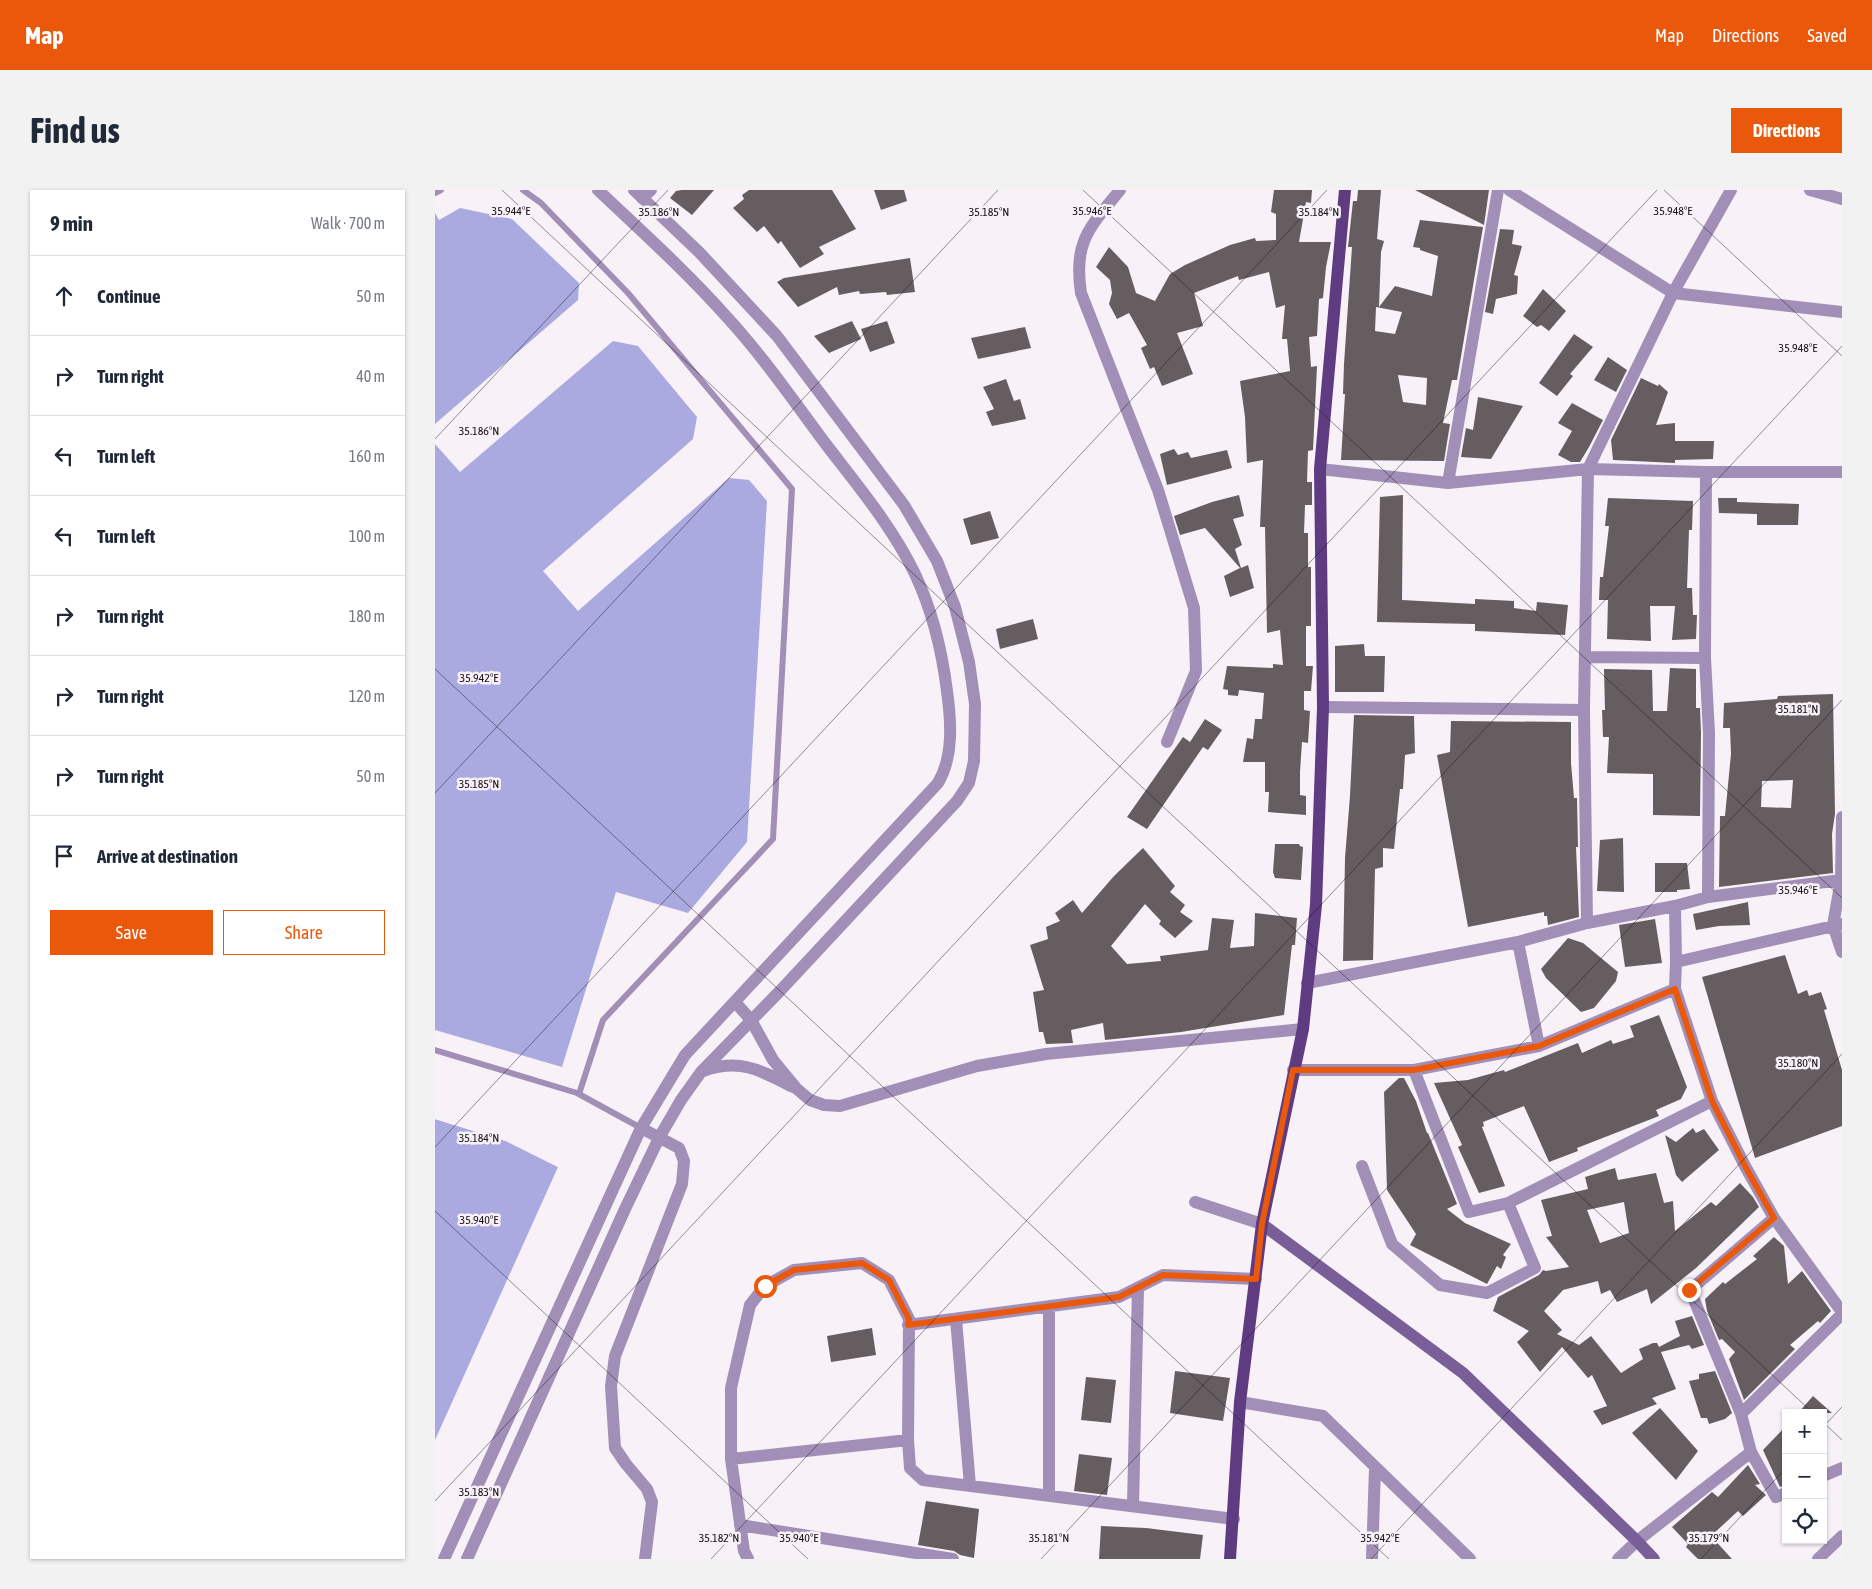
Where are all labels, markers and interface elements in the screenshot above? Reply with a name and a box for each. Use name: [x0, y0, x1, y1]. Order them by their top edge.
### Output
text: Map: [25, 22, 64, 49]
text: Map: [1655, 25, 1684, 46]
text: Directions: [1712, 25, 1779, 46]
text: Saved: [1807, 25, 1847, 46]
button: Directions: [1731, 108, 1842, 153]
text: Find us: [30, 110, 120, 150]
text: 35.944°E: [492, 204, 530, 218]
text: 35.946°E: [1073, 204, 1111, 218]
text: 35.948°E: [1654, 204, 1692, 218]
text: 35.186°N: [639, 205, 679, 219]
text: 35.185°N: [969, 205, 1009, 219]
text: 35.184°N: [1299, 205, 1339, 219]
text: 9 min: [50, 211, 93, 235]
text: Walk · 700 m: [311, 214, 385, 232]
icon: ahead: [50, 282, 78, 310]
text: Continue: [97, 285, 161, 307]
text: 50 m: [356, 287, 385, 305]
text: 35.948°E: [1779, 341, 1817, 355]
icon: right: [50, 362, 78, 390]
text: Turn right: [97, 365, 164, 387]
text: 40 m: [356, 367, 385, 385]
text: 35.186°N: [459, 424, 499, 438]
icon: left: [50, 442, 78, 470]
text: Turn left: [97, 445, 155, 467]
text: 160 m: [349, 447, 385, 465]
icon: left: [50, 522, 78, 550]
text: Turn left: [97, 525, 155, 547]
text: 100 m: [349, 527, 385, 545]
icon: right: [50, 602, 78, 630]
text: Turn right: [97, 605, 164, 627]
text: 180 m: [349, 607, 385, 625]
text: 35.942°E: [460, 671, 498, 685]
icon: right: [50, 682, 78, 710]
text: Turn right: [97, 685, 164, 707]
text: 120 m: [349, 687, 385, 705]
text: 35.181°N: [1778, 702, 1818, 716]
icon: right: [50, 762, 78, 790]
text: Turn right: [97, 765, 164, 787]
text: 50 m: [356, 767, 385, 785]
text: 35.185°N: [459, 777, 499, 791]
icon: arrive: [50, 842, 78, 870]
text: Arrive at destination: [97, 845, 238, 867]
text: 35.946°E: [1779, 883, 1817, 897]
button: Save: [50, 910, 213, 955]
button: Share: [223, 910, 385, 955]
text: 35.180°N: [1778, 1056, 1818, 1070]
text: 35.184°N: [459, 1131, 499, 1145]
text: 35.940°E: [460, 1213, 498, 1227]
route start: [754, 1275, 777, 1298]
route end: [1678, 1279, 1701, 1302]
map controls: [1782, 1409, 1827, 1544]
button: +: [1782, 1409, 1827, 1454]
button: −: [1782, 1454, 1827, 1499]
text: 35.183°N: [459, 1485, 499, 1499]
button: locate: [1782, 1499, 1827, 1544]
text: 35.182°N: [699, 1531, 739, 1545]
text: 35.940°E: [780, 1531, 818, 1545]
text: 35.181°N: [1029, 1531, 1069, 1545]
text: 35.942°E: [1361, 1531, 1399, 1545]
text: 35.179°N: [1689, 1531, 1729, 1545]

